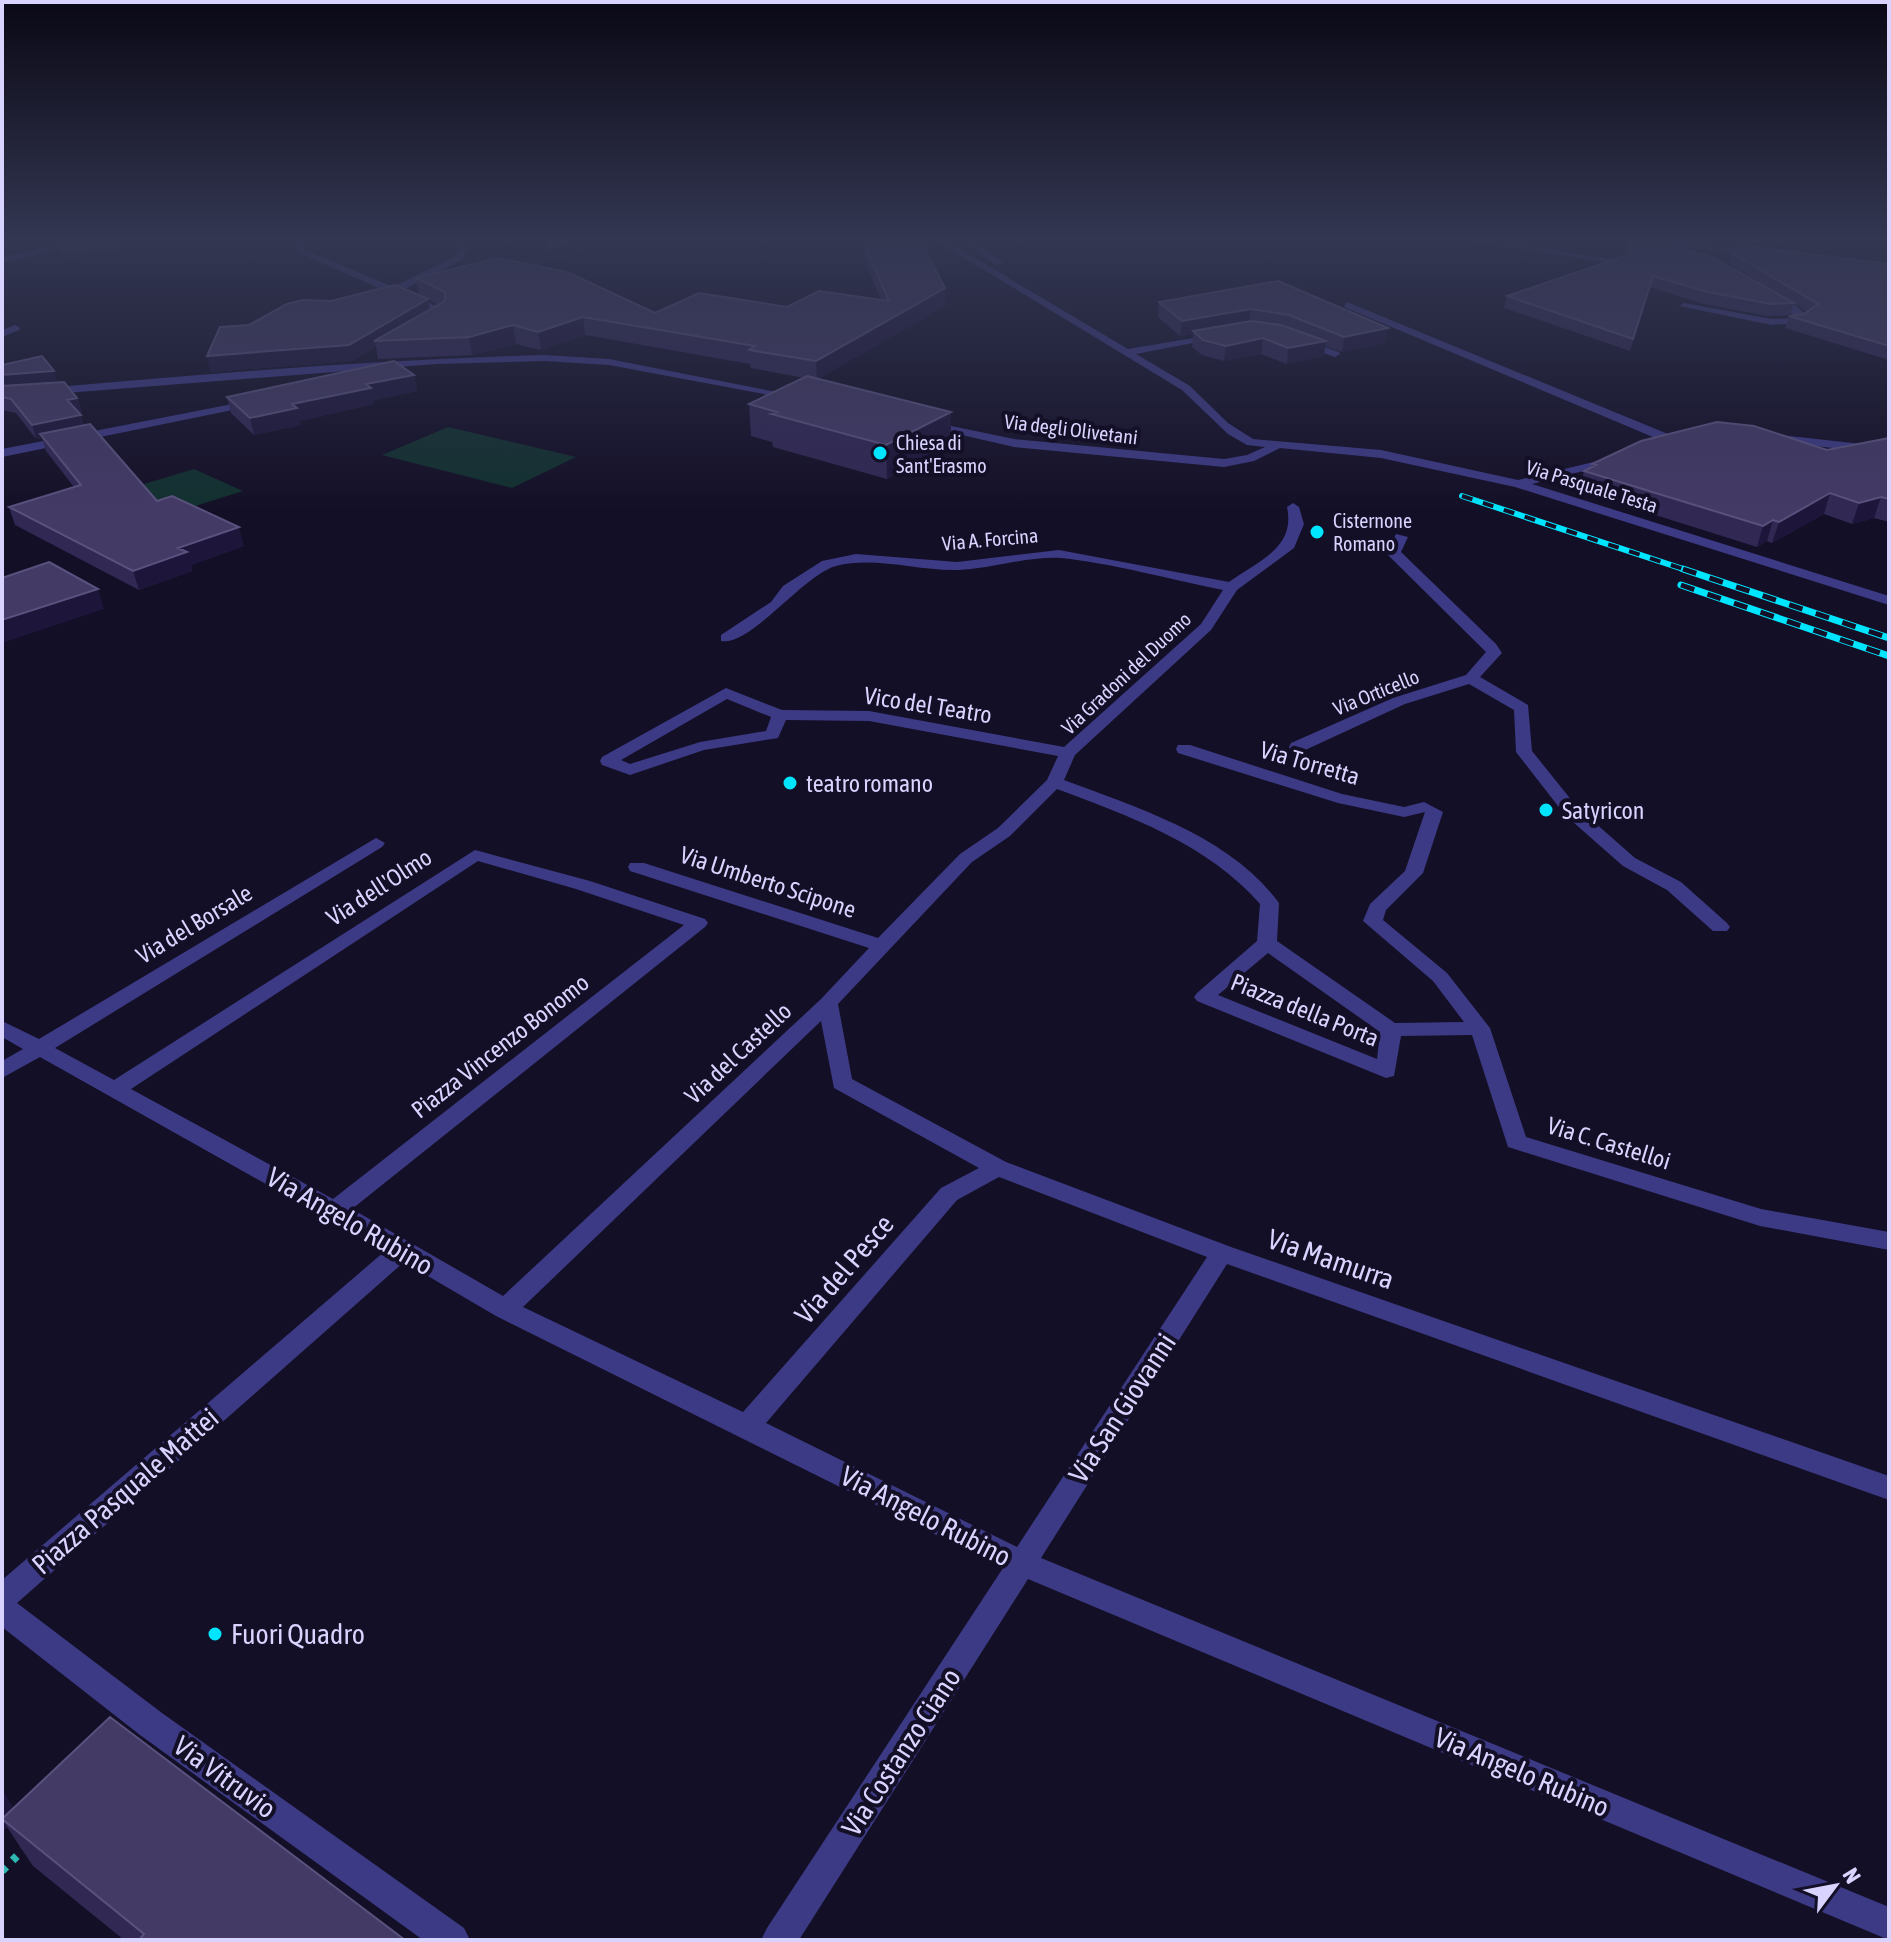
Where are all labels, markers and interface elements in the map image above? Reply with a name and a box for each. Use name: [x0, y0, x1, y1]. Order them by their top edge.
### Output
street label: Via degli Olivetani: [1003, 409, 1139, 449]
place label: Chiesa di Sant'Erasmo: [896, 431, 987, 477]
marker: Chiesa di Sant'Erasmo: [871, 444, 889, 462]
street label: Via Pasquale Testa: [1523, 455, 1661, 517]
place label: Cisternone Romano: [1333, 509, 1412, 555]
street label: Via A. Forcina: [941, 523, 1039, 555]
marker: Cisternone Romano: [1308, 523, 1326, 541]
street label: Via Gradoni del Duomo: [1057, 607, 1195, 739]
street label: Via Orticello: [1330, 664, 1422, 720]
street label: Vico del Teatro: [862, 682, 994, 728]
street label: Via Torretta: [1257, 736, 1363, 790]
place label: teatro romano: [806, 770, 933, 797]
marker: teatro romano: [781, 774, 799, 792]
place label: Satyricon: [1562, 797, 1644, 824]
marker: Satyricon: [1537, 801, 1555, 819]
street label: Via Umberto Scipone: [677, 841, 859, 923]
street label: Via dell'Olmo: [321, 843, 437, 931]
street label: Via del Borsale: [131, 879, 257, 969]
street label: Piazza della Porta: [1227, 968, 1383, 1052]
street label: Piazza Vincenzo Bonomo: [406, 969, 594, 1123]
street label: Via del Castello: [679, 997, 797, 1109]
street label: Via C. Castelloi: [1544, 1111, 1674, 1175]
street label: Via Angelo Rubino: [261, 1160, 439, 1282]
street label: Via del Pesce: [788, 1208, 900, 1330]
street label: Via Mamurra: [1264, 1222, 1398, 1296]
street label: Via San Giovanni: [1062, 1327, 1182, 1489]
street label: Piazza Pasquale Mattei: [25, 1402, 225, 1580]
street label: Via Angelo Rubino: [836, 1459, 1016, 1573]
place label: Fuori Quadro: [231, 1618, 365, 1650]
marker: Fuori Quadro: [206, 1625, 224, 1643]
street label: Via Costanzo Ciano: [835, 1662, 967, 1842]
street label: Via Angelo Rubino: [1430, 1721, 1614, 1823]
street label: Via Vitruvio: [168, 1729, 282, 1825]
north arrow: [1795, 1846, 1875, 1926]
text: N: [1837, 1863, 1866, 1888]

